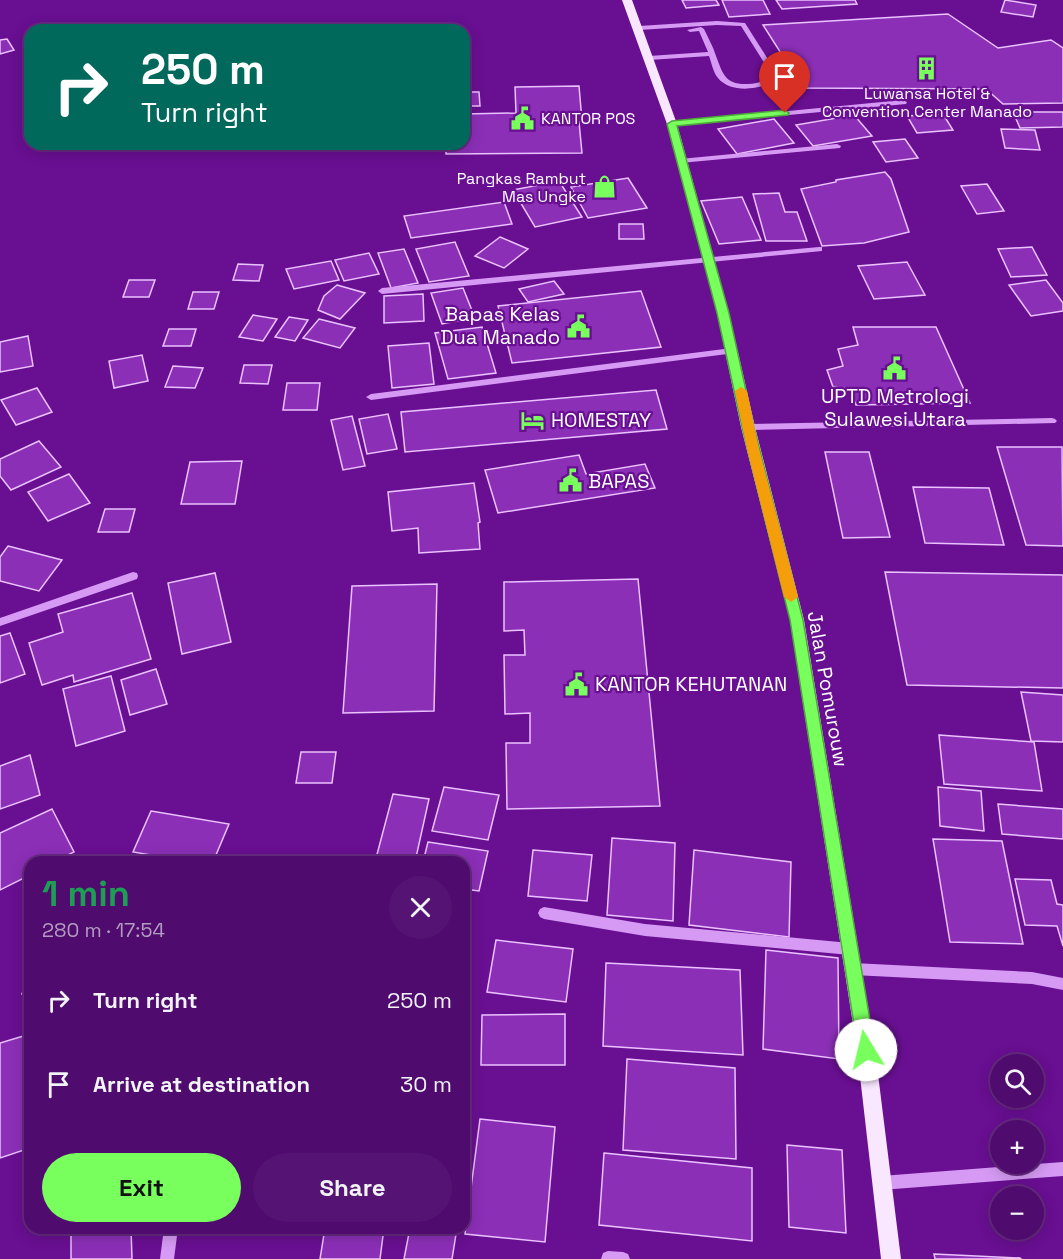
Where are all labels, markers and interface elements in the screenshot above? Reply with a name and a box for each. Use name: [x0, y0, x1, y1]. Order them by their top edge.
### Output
text: 250 m: [141, 43, 265, 96]
icon: right: [42, 48, 120, 126]
pin: [759, 51, 810, 113]
building icon: Luwansa Hotel & Convention Center Manado: [914, 55, 940, 81]
icon: arrive: [768, 60, 801, 93]
place label: Luwansa Hotel & Convention Center Manado: [822, 83, 1032, 122]
text: Turn right: [141, 95, 268, 130]
public building icon: KANTOR POS: [510, 105, 536, 131]
place label: KANTOR POS: [541, 108, 636, 129]
place label: Pangkas Rambut Mas Ungke: [457, 168, 586, 207]
shop icon: Pangkas Rambut Mas Ungke: [591, 174, 617, 200]
place label: Bapas Kelas Dua Manado: [440, 301, 560, 350]
public building icon: Bapas Kelas Dua Manado: [565, 313, 591, 339]
public building icon: UPTD Metrologi Sulawesi Utara: [882, 355, 908, 381]
place label: UPTD Metrologi Sulawesi Utara: [821, 383, 969, 432]
hotel icon: HOMESTAY: [520, 407, 546, 433]
place label: HOMESTAY: [551, 407, 651, 433]
public building icon: BAPAS: [557, 468, 583, 494]
place label: BAPAS: [588, 468, 649, 494]
street label: Jalan Pomurouw: [801, 609, 855, 769]
public building icon: KANTOR KEHUTANAN: [564, 671, 590, 697]
place label: KANTOR KEHUTANAN: [595, 671, 787, 697]
text: 1 min: [42, 871, 130, 917]
button: close: [389, 876, 452, 939]
text: 280 m · 17:54: [42, 917, 165, 943]
icon: right: [42, 984, 75, 1017]
text: Turn right: [93, 986, 198, 1014]
text: 250 m: [387, 986, 452, 1014]
position arrow: [834, 1018, 898, 1082]
map controls: [990, 1054, 1044, 1240]
button: search: [990, 1054, 1044, 1108]
icon: arrive: [42, 1068, 75, 1101]
text: Arrive at destination: [93, 1070, 310, 1098]
text: 30 m: [400, 1070, 452, 1098]
button: +: [990, 1120, 1044, 1174]
button: Exit: [42, 1153, 241, 1222]
button: Share: [253, 1153, 452, 1222]
button: −: [990, 1186, 1044, 1240]

